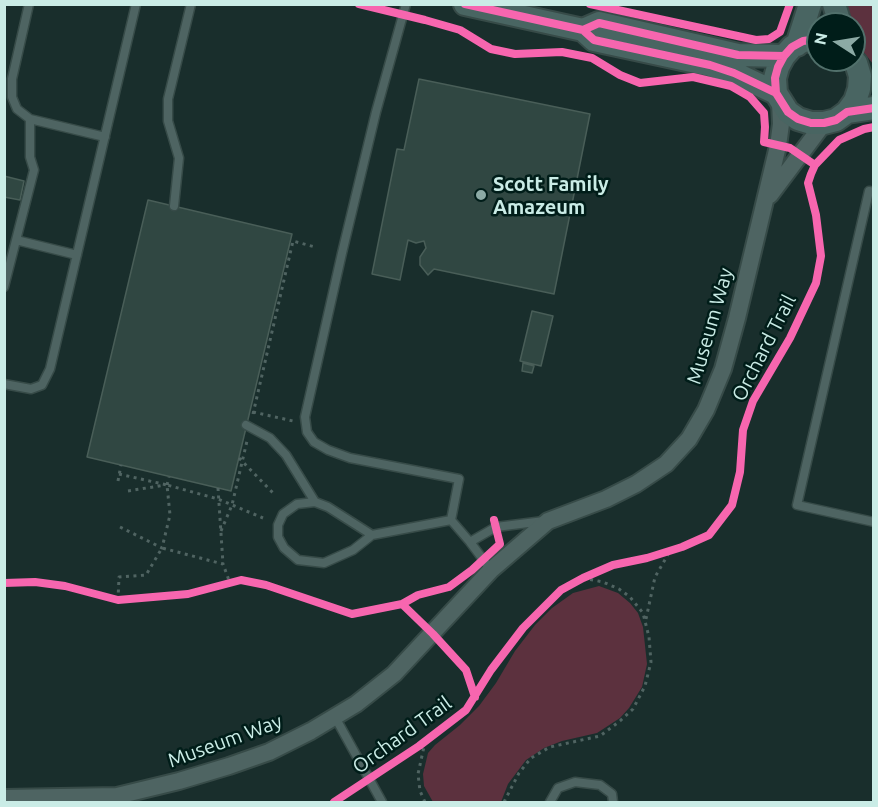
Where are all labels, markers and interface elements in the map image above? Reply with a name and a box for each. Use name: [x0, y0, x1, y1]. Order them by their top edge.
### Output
north arrow: [806, 12, 866, 72]
text: N: [810, 31, 830, 46]
place label: Scott Family Amazeum: [493, 172, 609, 219]
marker: Scott Family Amazeum: [474, 188, 488, 202]
street label: Museum Way: [682, 265, 738, 387]
street label: Orchard Trail: [727, 291, 801, 405]
street label: Orchard Trail: [348, 691, 456, 779]
street label: Museum Way: [165, 709, 285, 773]

